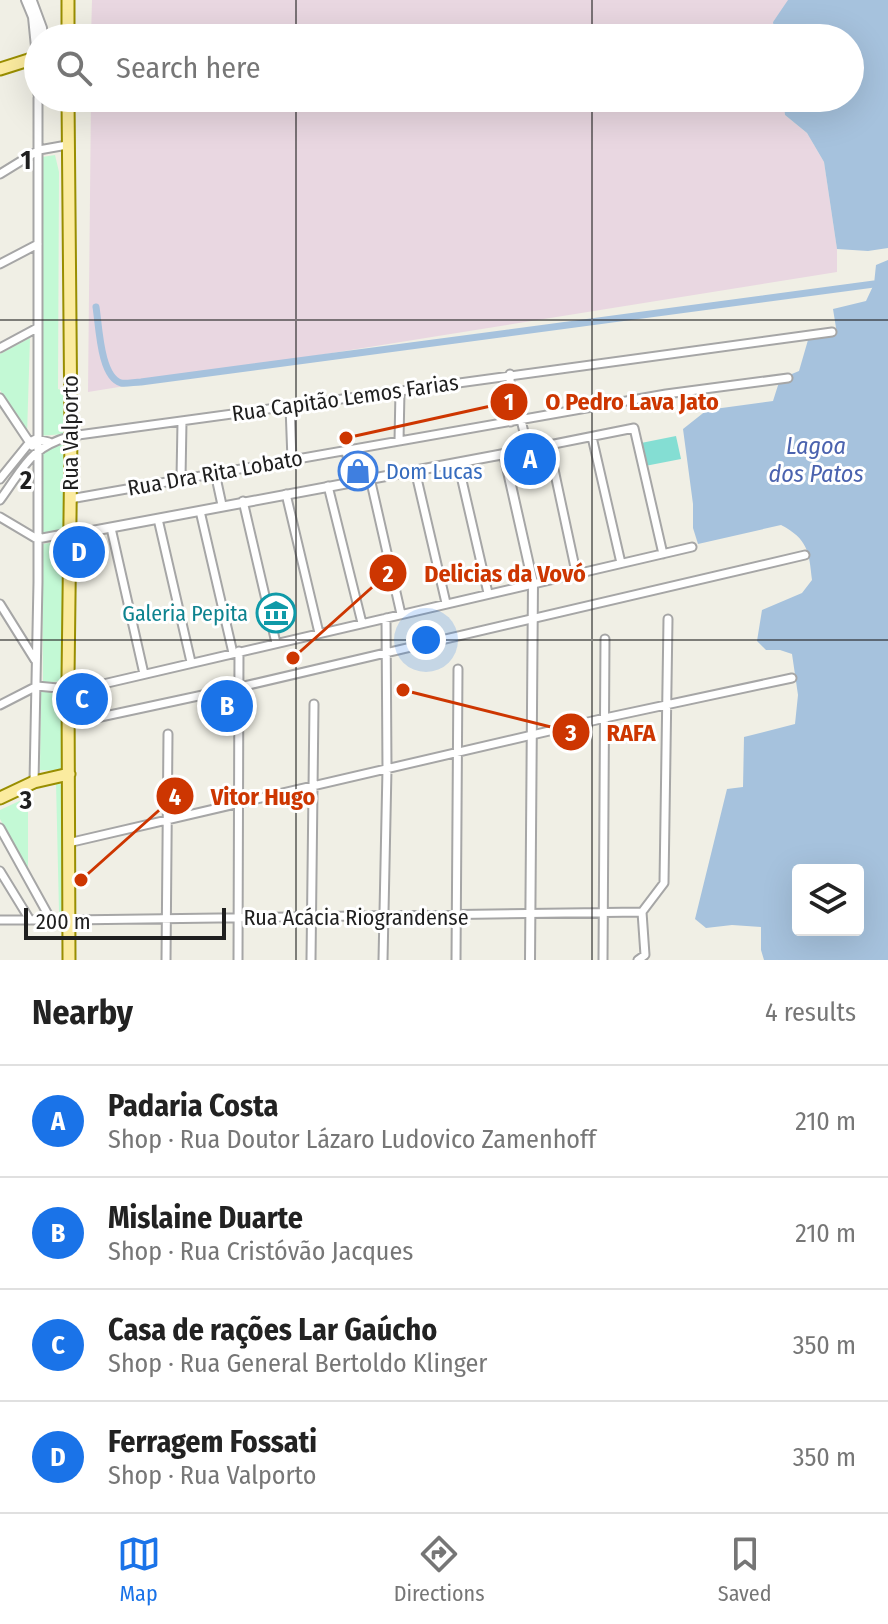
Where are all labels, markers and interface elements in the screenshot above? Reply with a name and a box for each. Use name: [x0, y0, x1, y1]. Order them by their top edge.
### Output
search box: [24, 24, 864, 112]
icon: search: [52, 46, 96, 90]
text: Search here: [116, 50, 261, 86]
text: 1: [21, 145, 32, 176]
street label: Rua Capitão Lemos Farias: [230, 369, 460, 427]
street label: Rua Valporto: [57, 375, 84, 491]
callout: O Pedro Lava Jato: [489, 378, 735, 426]
text: 1: [504, 388, 514, 416]
text: O Pedro Lava Jato: [545, 388, 719, 416]
pin: A: [504, 429, 556, 489]
water label: Lagoa dos Patos: [768, 432, 864, 488]
street label: Rua Dra Rita Lobato: [125, 444, 305, 502]
shop icon: Dom Lucas: [337, 450, 379, 492]
place label: Dom Lucas: [386, 458, 483, 485]
text: 2: [19, 465, 32, 496]
pin: D: [53, 522, 105, 582]
callout: Delicias da Vovó: [368, 549, 602, 597]
text: 2: [381, 560, 394, 588]
text: Delicias da Vovó: [424, 560, 586, 588]
museum icon: Galeria Pepita: [255, 592, 297, 634]
place label: Galeria Pepita: [122, 600, 248, 627]
your location: [406, 620, 446, 660]
pin: C: [56, 669, 108, 729]
pin: B: [201, 676, 253, 736]
callout: RAFA: [551, 708, 672, 756]
text: 3: [564, 719, 577, 747]
text: RAFA: [607, 719, 656, 747]
callout: Vitor Hugo: [155, 772, 331, 820]
text: 4: [169, 783, 181, 811]
text: Vitor Hugo: [210, 783, 315, 811]
text: 3: [19, 785, 32, 816]
map controls: [792, 864, 864, 936]
button: layers: [792, 864, 864, 936]
scale bar: [24, 904, 226, 940]
street label: Rua Acácia Riograndense: [243, 904, 469, 931]
text: 200 m: [36, 908, 91, 935]
text: Nearby: [32, 992, 133, 1033]
text: 4 results: [765, 997, 856, 1028]
text: Padaria Costa: [108, 1088, 278, 1124]
text: A: [51, 1106, 65, 1137]
text: 210 m: [795, 1106, 856, 1137]
text: Shop · Rua Doutor Lázaro Ludovico Zamenhoff: [108, 1124, 596, 1155]
text: Mislaine Duarte: [108, 1200, 303, 1236]
text: B: [51, 1218, 65, 1249]
text: 210 m: [795, 1218, 856, 1249]
text: Shop · Rua Cristóvão Jacques: [108, 1236, 413, 1267]
text: Casa de rações Lar Gaúcho: [108, 1312, 437, 1348]
text: C: [51, 1330, 65, 1361]
text: 350 m: [793, 1330, 856, 1361]
text: Shop · Rua General Bertoldo Klinger: [108, 1348, 487, 1379]
text: Ferragem Fossati: [108, 1424, 317, 1460]
text: D: [50, 1442, 66, 1473]
text: 350 m: [793, 1442, 856, 1473]
text: Shop · Rua Valporto: [108, 1460, 316, 1491]
tab: Map: [117, 1532, 161, 1607]
tab: Directions: [394, 1532, 485, 1607]
tab: Saved: [718, 1532, 771, 1607]

